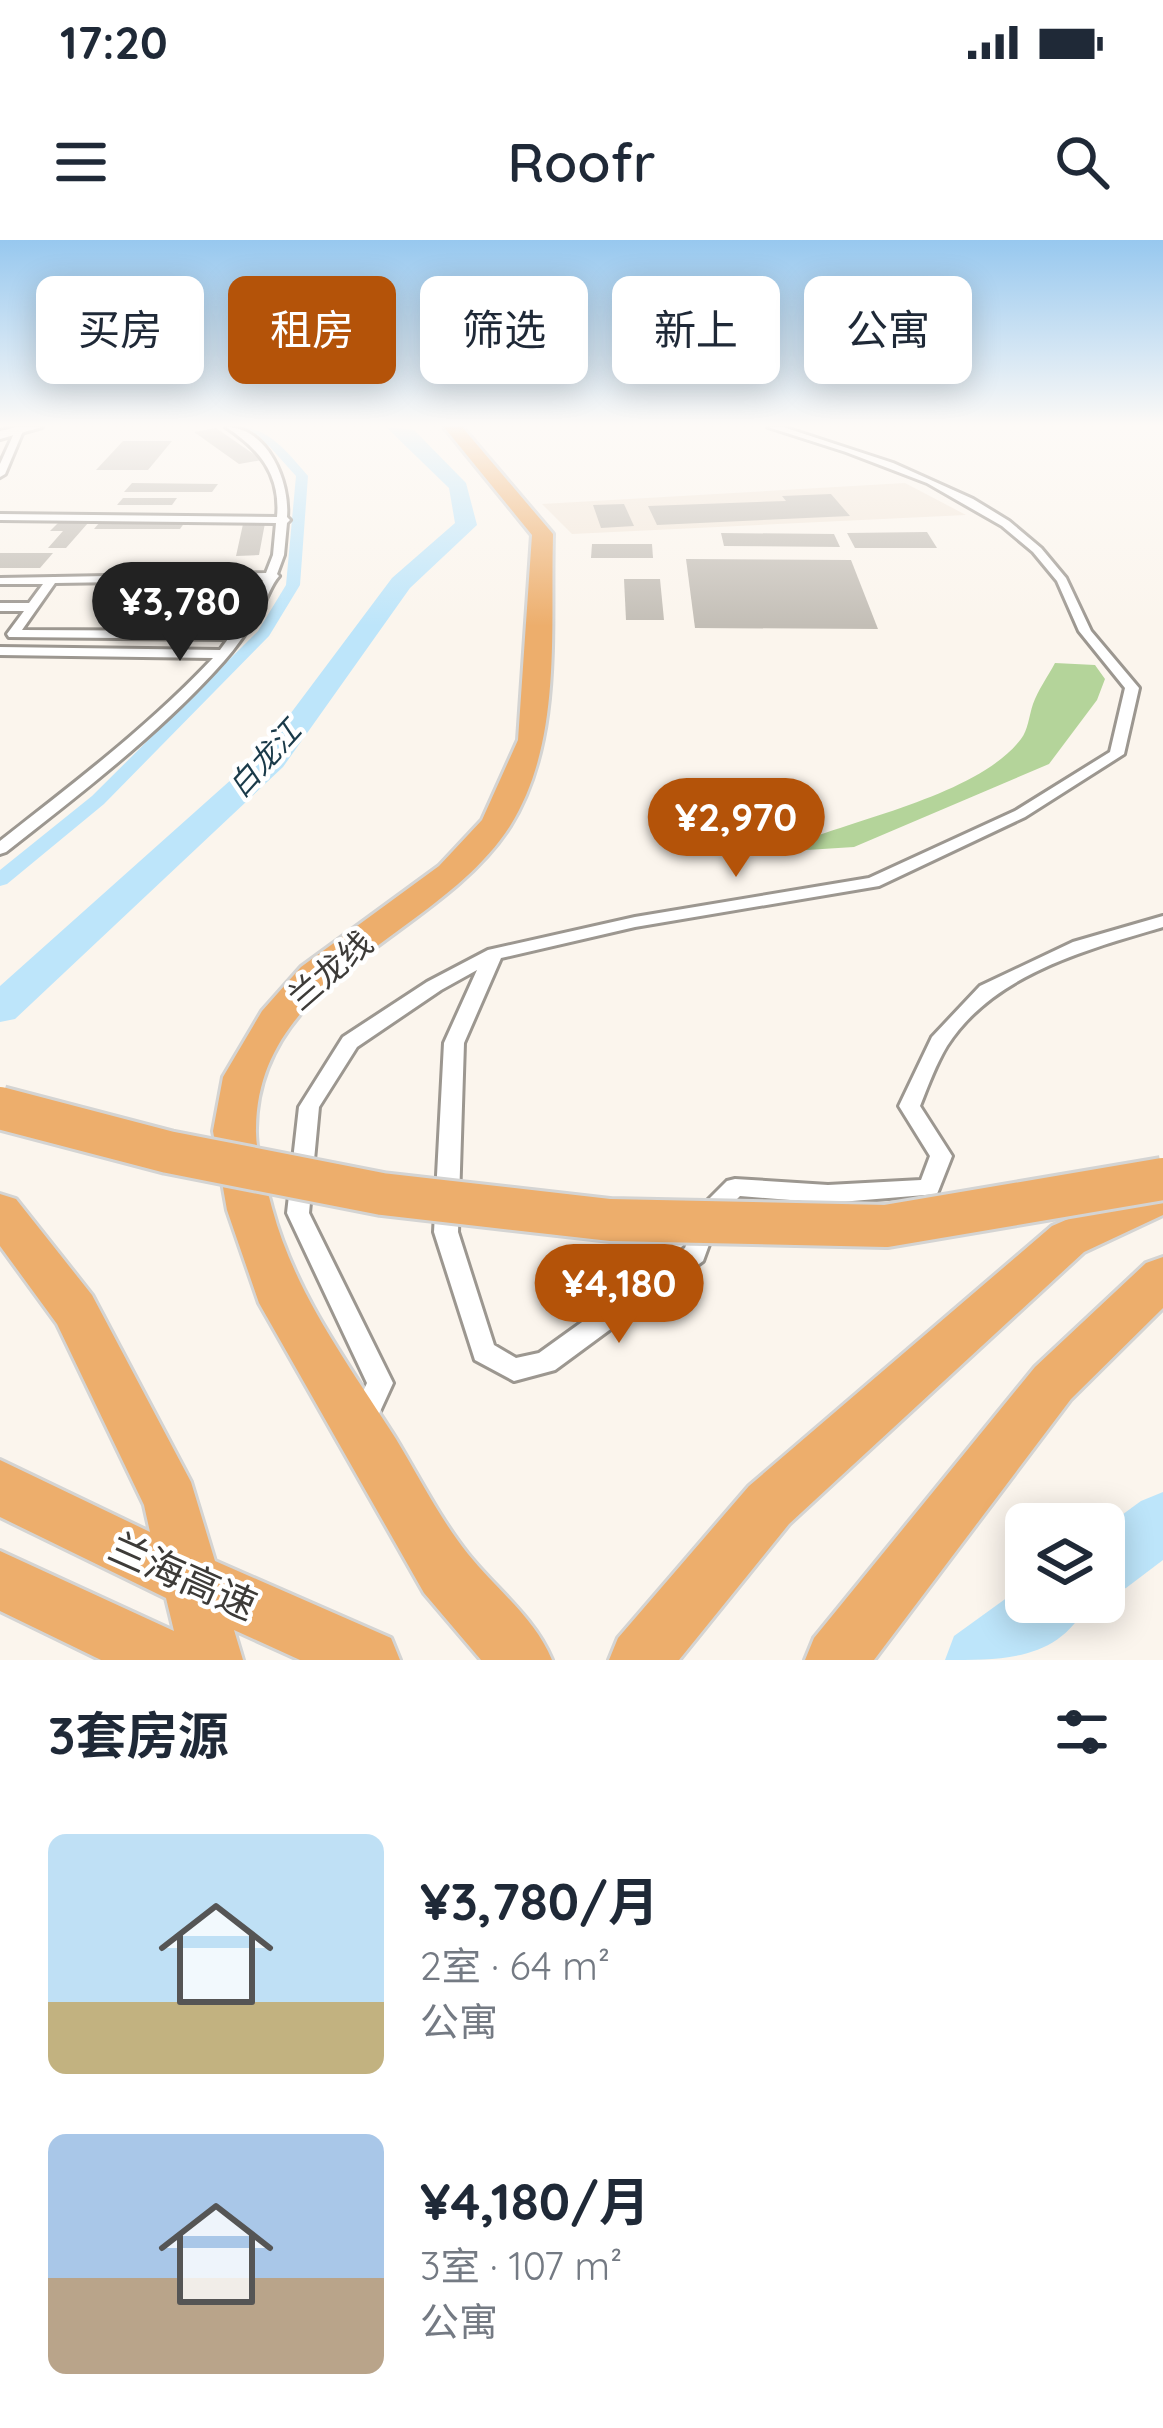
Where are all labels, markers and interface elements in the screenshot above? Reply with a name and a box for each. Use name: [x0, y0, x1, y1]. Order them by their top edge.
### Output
text: 17:20: [60, 14, 168, 70]
text: Roofr: [508, 128, 655, 196]
icon: menu: [48, 129, 114, 195]
icon: search: [1049, 129, 1115, 195]
chip: 买房: [36, 276, 204, 384]
chip: 租房: [228, 276, 396, 384]
chip: 筛选: [420, 276, 588, 384]
chip: 新上: [612, 276, 780, 384]
chip: 公寓: [804, 276, 972, 384]
pin: ¥3,780: [82, 562, 278, 664]
text: ¥3,780: [119, 576, 241, 625]
water label: 白龙江: [220, 710, 310, 804]
pin: ¥2,970: [638, 778, 834, 880]
text: ¥2,970: [675, 792, 797, 841]
street label: 兰龙线: [279, 922, 380, 1018]
pin: ¥4,180: [521, 1244, 717, 1346]
text: ¥4,180: [562, 1258, 676, 1307]
map controls: [1005, 1503, 1125, 1623]
button: layers: [1005, 1503, 1125, 1623]
street label: 兰海高速: [102, 1521, 264, 1630]
icon: filters: [1049, 1699, 1115, 1765]
text: 3套房源: [48, 1703, 228, 1767]
text: ¥3,780/月: [420, 1869, 659, 1933]
icon: home: [144, 1882, 288, 2026]
text: 2室 · 64 m²: [420, 1941, 610, 1990]
text: 公寓: [420, 1997, 498, 2046]
text: ¥4,180/月: [420, 2169, 650, 2233]
icon: home: [144, 2182, 288, 2326]
text: 3室 · 107 m²: [420, 2241, 622, 2290]
text: 公寓: [420, 2297, 498, 2346]

